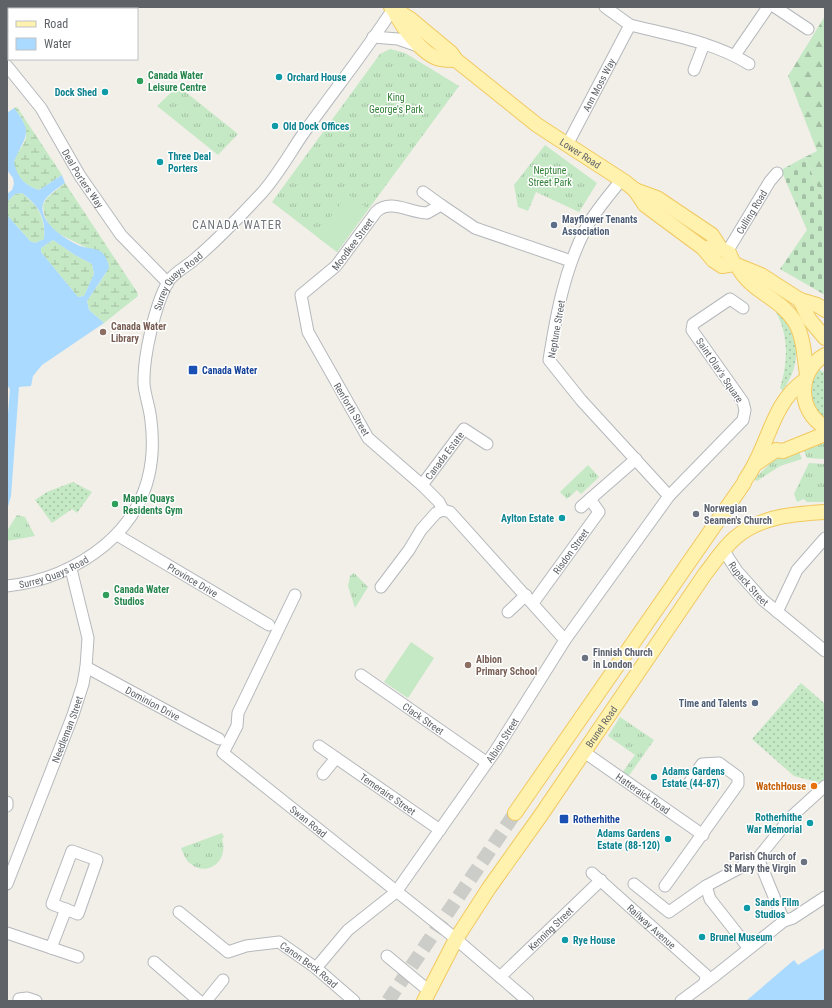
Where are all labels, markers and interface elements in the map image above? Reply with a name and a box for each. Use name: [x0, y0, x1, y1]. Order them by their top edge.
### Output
legend: [8, 8, 138, 60]
text: Road: [44, 17, 68, 31]
text: Water: [44, 37, 72, 51]
street label: Ann Moss Way: [581, 57, 617, 113]
place label: Canada Water Leisure Centre: [148, 70, 207, 93]
marker: Orchard House: [274, 72, 284, 82]
place label: Orchard House: [287, 72, 347, 83]
marker: Canada Water Leisure Centre: [135, 76, 145, 86]
place label: Dock Shed: [55, 87, 97, 98]
marker: Dock Shed: [100, 87, 110, 97]
park label: King George's Park: [369, 92, 424, 115]
marker: Old Dock Offices: [270, 121, 280, 131]
place label: Old Dock Offices: [283, 121, 350, 132]
street label: Lower Road: [558, 136, 603, 171]
street label: Deal Porters Way: [60, 147, 105, 210]
place label: Three Deal Porters: [168, 151, 211, 174]
marker: Three Deal Porters: [155, 157, 165, 167]
park label: Neptune Street Park: [528, 165, 572, 188]
street label: Culling Road: [734, 188, 769, 236]
place label: Mayflower Tenants Association: [562, 214, 638, 237]
street label: Moodkee Street: [330, 216, 376, 272]
district label: CANADA WATER: [192, 218, 282, 232]
marker: Mayflower Tenants Association: [549, 220, 559, 230]
street label: Surrey Quays Road: [152, 250, 205, 312]
street label: Neptune Street: [546, 299, 567, 359]
place label: Canada Water Library: [111, 321, 167, 344]
marker: Canada Water Library: [98, 327, 108, 337]
street label: Saint Olav's Square: [694, 336, 745, 405]
marker: Canada Water: [187, 364, 199, 376]
place label: Canada Water: [202, 365, 258, 376]
street label: Renforth Street: [331, 381, 372, 438]
street label: Canada Estate: [423, 429, 466, 482]
place label: Maple Quays Residents Gym: [123, 493, 183, 516]
marker: Maple Quays Residents Gym: [110, 499, 120, 509]
place label: Norwegian Seamen's Church: [704, 503, 772, 526]
marker: Norwegian Seamen's Church: [691, 509, 701, 519]
place label: Aylton Estate: [501, 513, 554, 524]
marker: Aylton Estate: [557, 513, 567, 523]
street label: Risdon Street: [551, 527, 591, 576]
street label: Surrey Quays Road: [18, 554, 91, 590]
street label: Rupack Street: [726, 560, 771, 608]
street label: Province Drive: [165, 561, 220, 600]
place label: Canada Water Studios: [114, 584, 170, 607]
marker: Canada Water Studios: [101, 590, 111, 600]
place label: Finnish Church in London: [593, 647, 653, 670]
marker: Finnish Church in London: [580, 653, 590, 663]
place label: Albion Primary School: [476, 654, 537, 677]
marker: Albion Primary School: [463, 660, 473, 670]
street label: Dominion Drive: [124, 685, 182, 723]
street label: Needleman Street: [50, 695, 85, 764]
place label: Time and Talents: [679, 698, 747, 709]
marker: Time and Talents: [750, 698, 760, 708]
street label: Clack Street: [400, 701, 446, 737]
street label: Brunel Road: [584, 704, 619, 750]
street label: Albion Street: [484, 716, 521, 765]
place label: Adams Gardens Estate (44-87): [662, 766, 725, 790]
street label: Temeraire Street: [358, 771, 418, 817]
street label: Hatteraick Road: [614, 771, 672, 816]
marker: Adams Gardens Estate (44-87): [649, 772, 659, 782]
place label: WatchHouse: [756, 781, 806, 792]
marker: WatchHouse: [809, 781, 819, 791]
street label: Swan Road: [288, 804, 329, 840]
place label: Rotherhithe War Memorial: [747, 812, 802, 835]
marker: Rotherhithe: [558, 813, 570, 825]
place label: Rotherhithe: [573, 814, 620, 825]
marker: Rotherhithe War Memorial: [805, 818, 815, 828]
place label: Adams Gardens Estate (88-120): [597, 828, 660, 852]
marker: Adams Gardens Estate (88-120): [663, 834, 673, 844]
place label: Parish Church of St Mary the Virgin: [724, 851, 797, 874]
marker: Parish Church of St Mary the Virgin: [799, 857, 809, 867]
place label: Sands Film Studios: [755, 897, 799, 920]
street label: Railway Avenue: [625, 902, 678, 951]
marker: Sands Film Studios: [742, 903, 752, 913]
street label: Kenning Street: [526, 905, 575, 953]
marker: Brunel Museum: [697, 932, 707, 942]
place label: Brunel Museum: [710, 932, 773, 943]
marker: Rye House: [560, 935, 570, 945]
place label: Rye House: [573, 935, 616, 946]
street label: Canon Beck Road: [278, 940, 340, 990]

